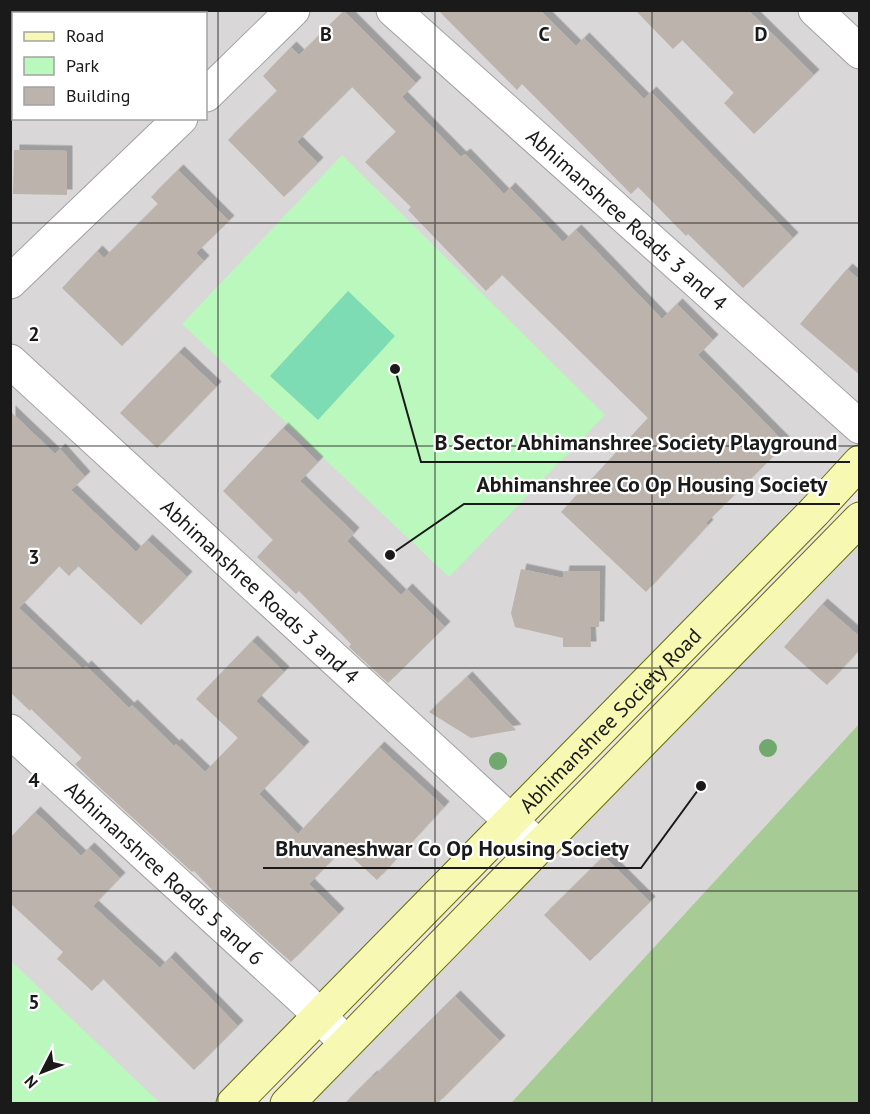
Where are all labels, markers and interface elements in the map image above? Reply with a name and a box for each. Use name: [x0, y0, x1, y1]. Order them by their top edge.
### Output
legend: [12, 12, 207, 120]
text: B: [320, 21, 332, 47]
text: C: [538, 21, 550, 47]
text: D: [755, 21, 768, 47]
text: Road: [66, 24, 104, 47]
text: Park: [66, 54, 99, 77]
text: Building: [66, 84, 130, 107]
street label: Abhimanshree Roads 3 and 4: [521, 122, 733, 316]
text: 2: [28, 321, 40, 347]
callout: B Sector Abhimanshree Society Playground: [421, 422, 850, 462]
text: B Sector Abhimanshree Society Playground: [435, 428, 837, 456]
callout: Abhimanshree Co Op Housing Society: [464, 464, 840, 504]
text: Abhimanshree Co Op Housing Society: [476, 470, 828, 498]
street label: Abhimanshree Roads 3 and 4: [155, 493, 365, 689]
text: 3: [28, 544, 40, 570]
street label: Abhimanshree Society Road: [513, 622, 706, 818]
text: 4: [28, 767, 40, 793]
street label: Abhimanshree Roads 5 and 6: [60, 775, 270, 971]
callout: Bhuvaneshwar Co Op Housing Society: [263, 828, 641, 868]
text: Bhuvaneshwar Co Op Housing Society: [275, 834, 629, 862]
text: 5: [28, 989, 40, 1015]
north arrow: [12, 1042, 72, 1102]
text: N: [20, 1071, 42, 1093]

